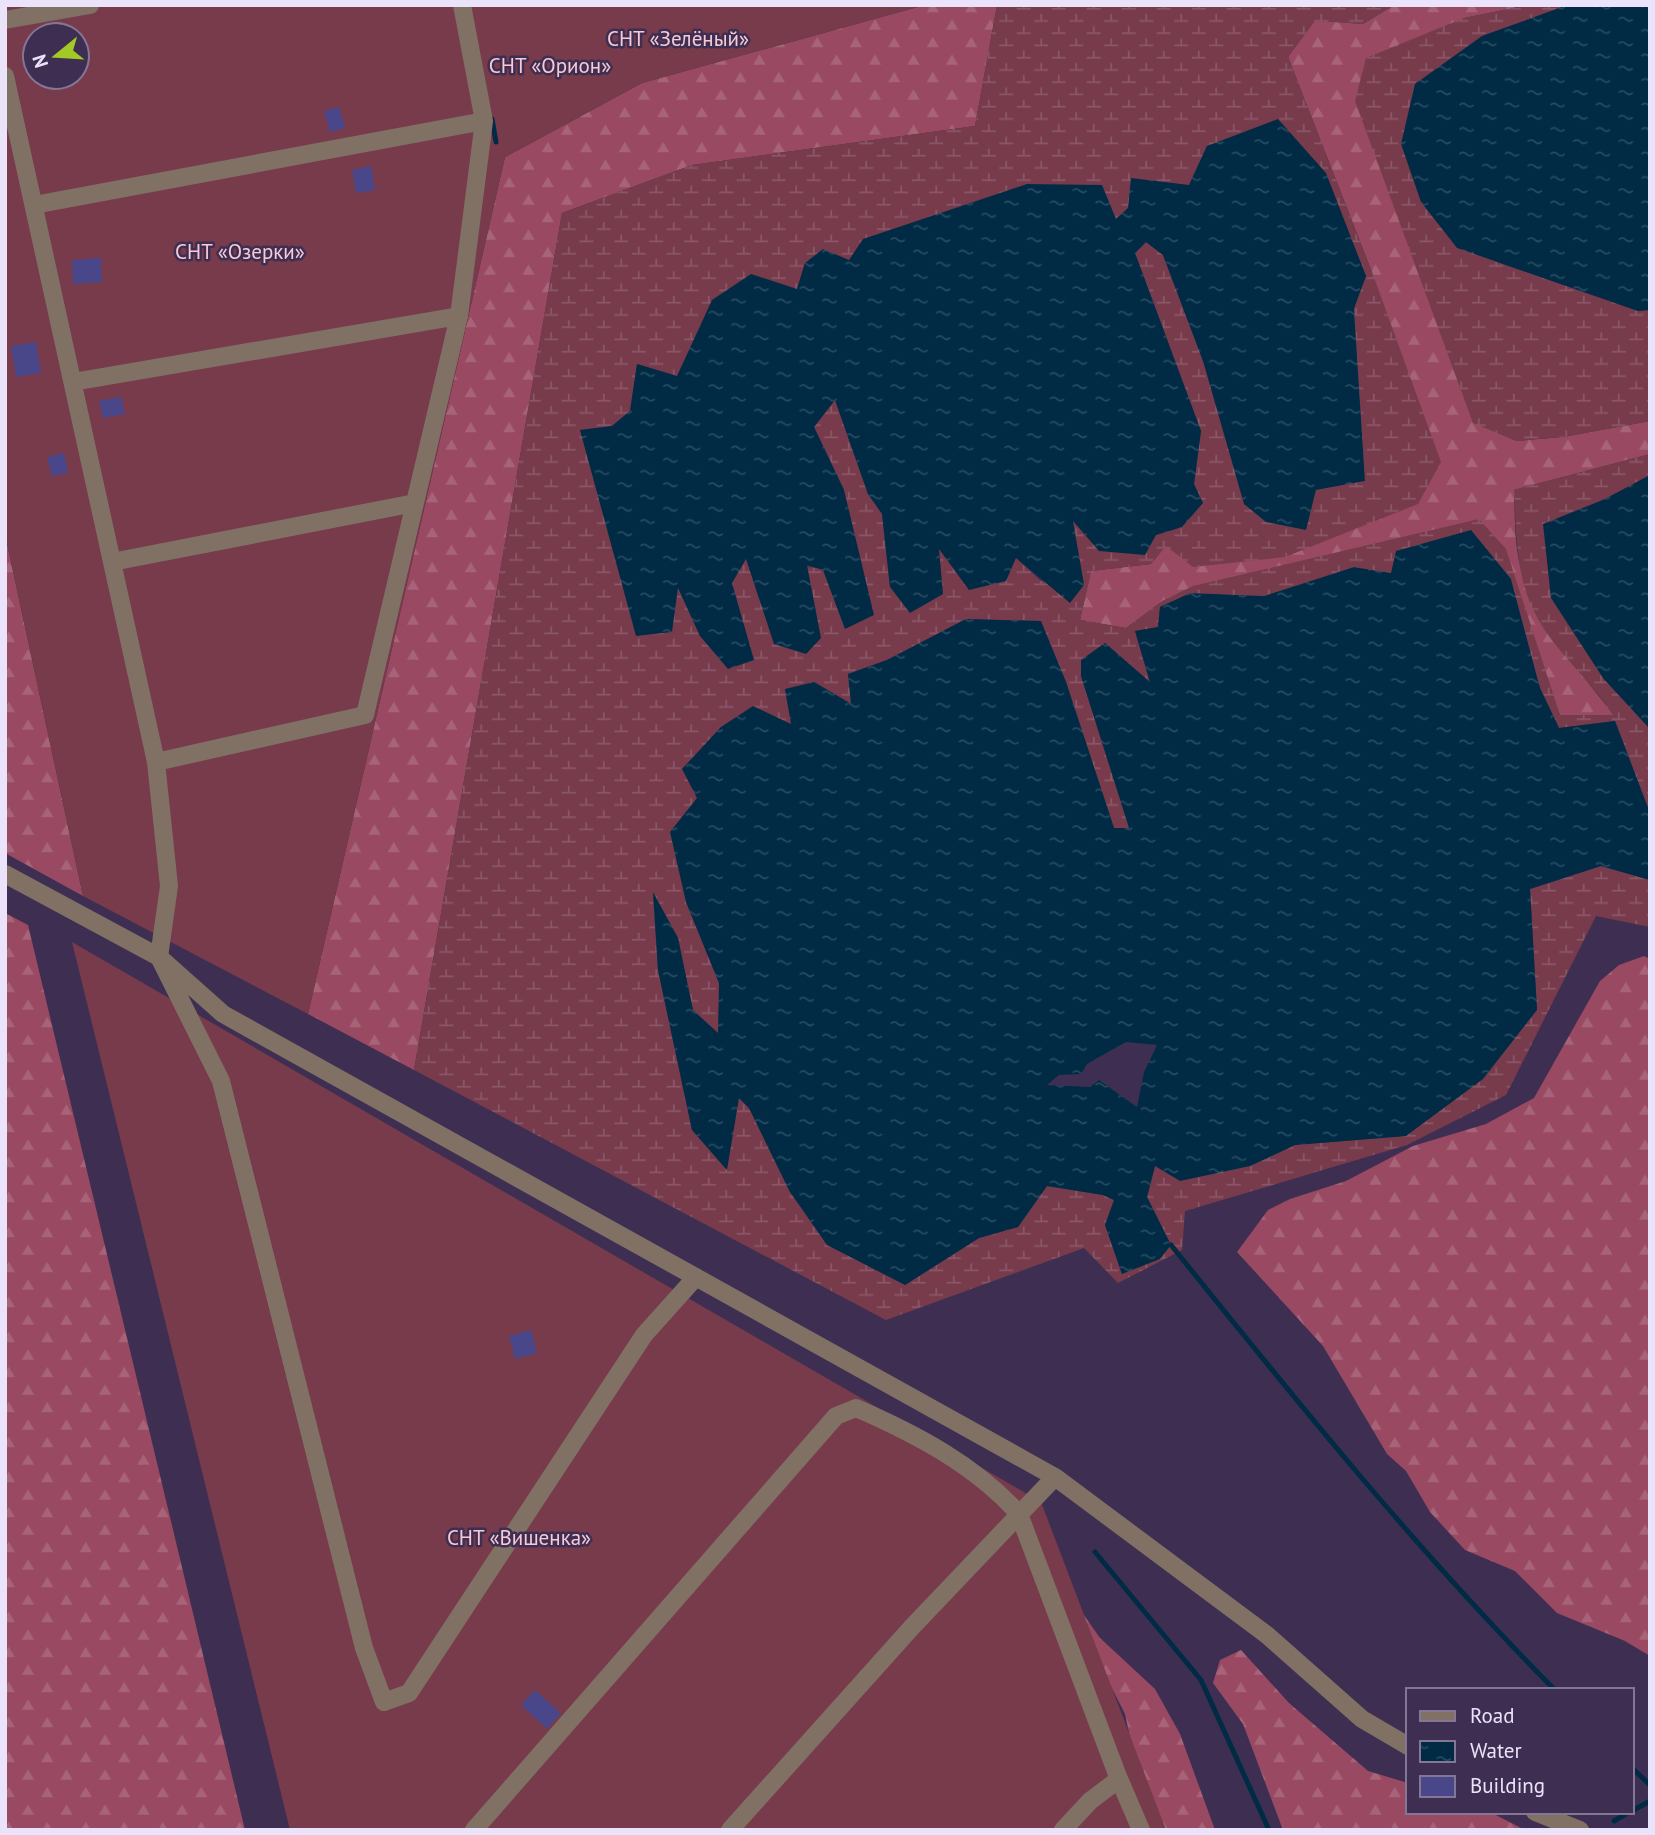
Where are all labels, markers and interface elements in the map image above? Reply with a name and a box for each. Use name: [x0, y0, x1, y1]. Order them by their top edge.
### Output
north arrow: [21, 21, 91, 91]
park label: СНТ «Зелёный»: [607, 25, 749, 52]
text: N: [26, 52, 53, 71]
park label: СНТ «Орион»: [489, 52, 611, 79]
park label: СНТ «Озерки»: [175, 238, 305, 265]
park label: СНТ «Вишенка»: [447, 1524, 591, 1551]
legend: [1406, 1688, 1634, 1814]
text: Road: [1470, 1702, 1514, 1729]
text: Water: [1470, 1737, 1522, 1764]
text: Building: [1470, 1772, 1545, 1799]

